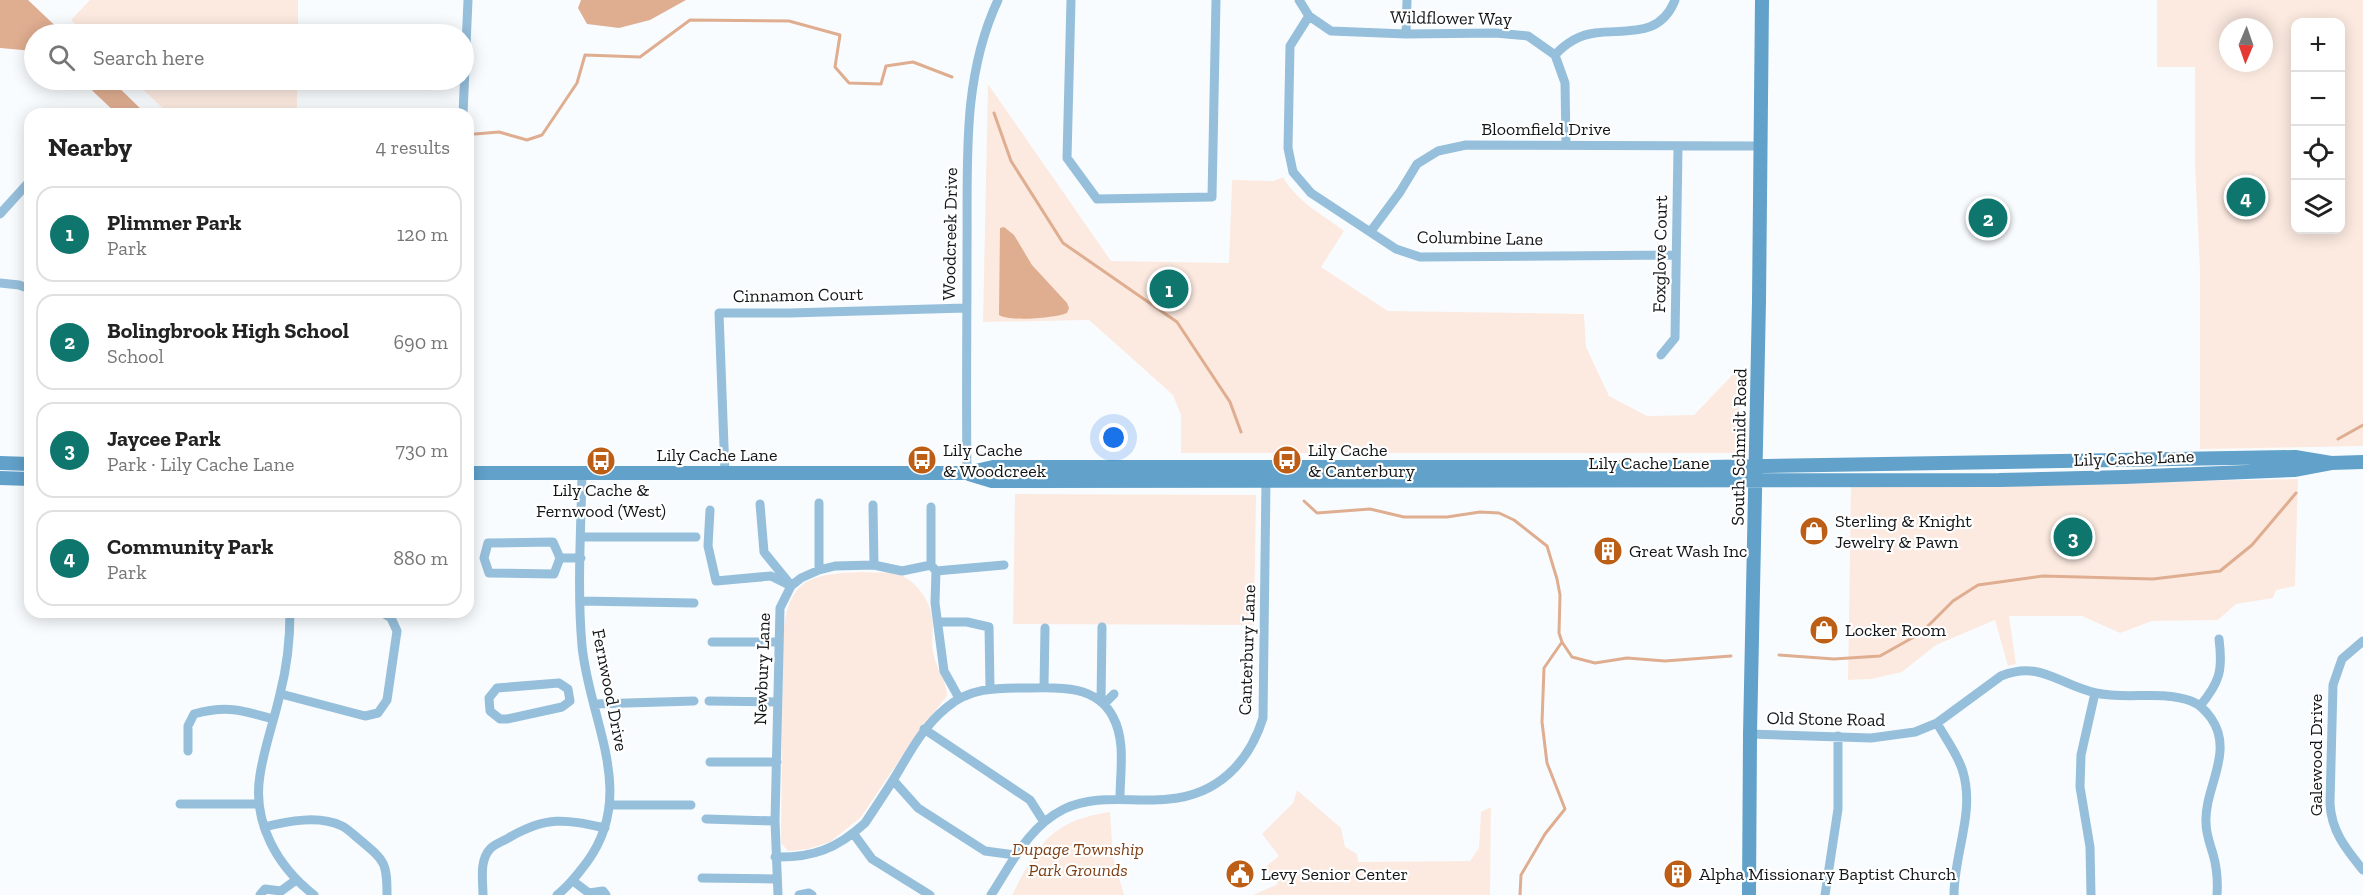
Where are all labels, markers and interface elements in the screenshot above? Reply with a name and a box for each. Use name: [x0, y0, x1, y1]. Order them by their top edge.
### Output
street label: Wildflower Way: [1390, 6, 1513, 30]
north arrow: [2219, 18, 2273, 72]
map controls: [2291, 18, 2345, 234]
button: +: [2291, 18, 2345, 72]
search box: [24, 24, 474, 90]
icon: search: [45, 41, 78, 74]
text: Search here: [93, 44, 204, 71]
button: −: [2291, 72, 2345, 126]
street label: Bloomfield Drive: [1481, 118, 1611, 140]
button: locate: [2291, 126, 2345, 180]
text: Nearby: [48, 131, 132, 163]
text: 4 results: [375, 135, 450, 159]
street label: Woodcreek Drive: [938, 167, 962, 301]
pin: 4: [2226, 174, 2266, 220]
button: layers: [2291, 180, 2345, 234]
street label: Foxglove Court: [1648, 195, 1672, 313]
pin: 2: [1968, 196, 2008, 240]
text: Plimmer Park: [107, 209, 242, 236]
text: 1: [65, 222, 74, 246]
text: 120 m: [397, 222, 448, 246]
street label: Columbine Lane: [1417, 226, 1543, 250]
text: Park: [107, 236, 147, 260]
pin: 1: [1150, 266, 1188, 312]
street label: Cinnamon Court: [733, 283, 864, 307]
text: Bolingbrook High School: [107, 317, 349, 344]
text: 2: [64, 330, 75, 354]
text: 690 m: [393, 330, 448, 354]
text: School: [107, 344, 164, 368]
street label: South Schmidt Road: [1727, 368, 1751, 526]
your location: [1099, 423, 1128, 452]
text: Jaycee Park: [107, 425, 221, 452]
text: 3: [64, 438, 75, 462]
text: 730 m: [395, 438, 448, 462]
place label: Lily Cache & Woodcreek: [943, 439, 1047, 482]
place label: Lily Cache & Canterbury: [1308, 439, 1416, 482]
street label: Lily Cache Lane: [657, 444, 777, 466]
bus stop icon: Lily Cache & Woodcreek: [906, 444, 938, 476]
bus stop icon: Lily Cache & Canterbury: [1271, 444, 1303, 476]
bus stop icon: Lily Cache & Fernwood (West): [585, 445, 617, 477]
street label: Lily Cache Lane: [2073, 445, 2195, 471]
text: Park · Lily Cache Lane: [107, 452, 294, 476]
street label: Lily Cache Lane: [1589, 452, 1709, 474]
place label: Lily Cache & Fernwood (West): [536, 479, 666, 522]
place label: Sterling & Knight Jewelry & Pawn: [1835, 510, 1972, 553]
pin: 3: [2054, 514, 2092, 560]
shop icon: Sterling & Knight Jewelry & Pawn: [1798, 515, 1830, 547]
text: Community Park: [107, 533, 273, 560]
building icon: Great Wash Inc: [1592, 535, 1624, 567]
place label: Great Wash Inc: [1629, 540, 1747, 562]
text: 4: [64, 546, 75, 570]
text: 880 m: [393, 546, 448, 570]
text: Park: [107, 560, 147, 584]
street label: Canterbury Lane: [1234, 584, 1260, 716]
street label: Newbury Lane: [749, 612, 775, 726]
shop icon: Locker Room: [1808, 614, 1840, 646]
place label: Locker Room: [1845, 619, 1947, 641]
street label: Fernwood Drive: [587, 627, 633, 753]
street label: Galewood Drive: [2305, 694, 2327, 816]
street label: Old Stone Road: [1766, 707, 1886, 731]
park label: Dupage Township Park Grounds: [1012, 838, 1144, 881]
public building icon: Levy Senior Center: [1224, 858, 1256, 890]
building icon: Alpha Missionary Baptist Church: [1662, 858, 1694, 890]
place label: Levy Senior Center: [1261, 863, 1408, 885]
place label: Alpha Missionary Baptist Church: [1699, 863, 1956, 885]

